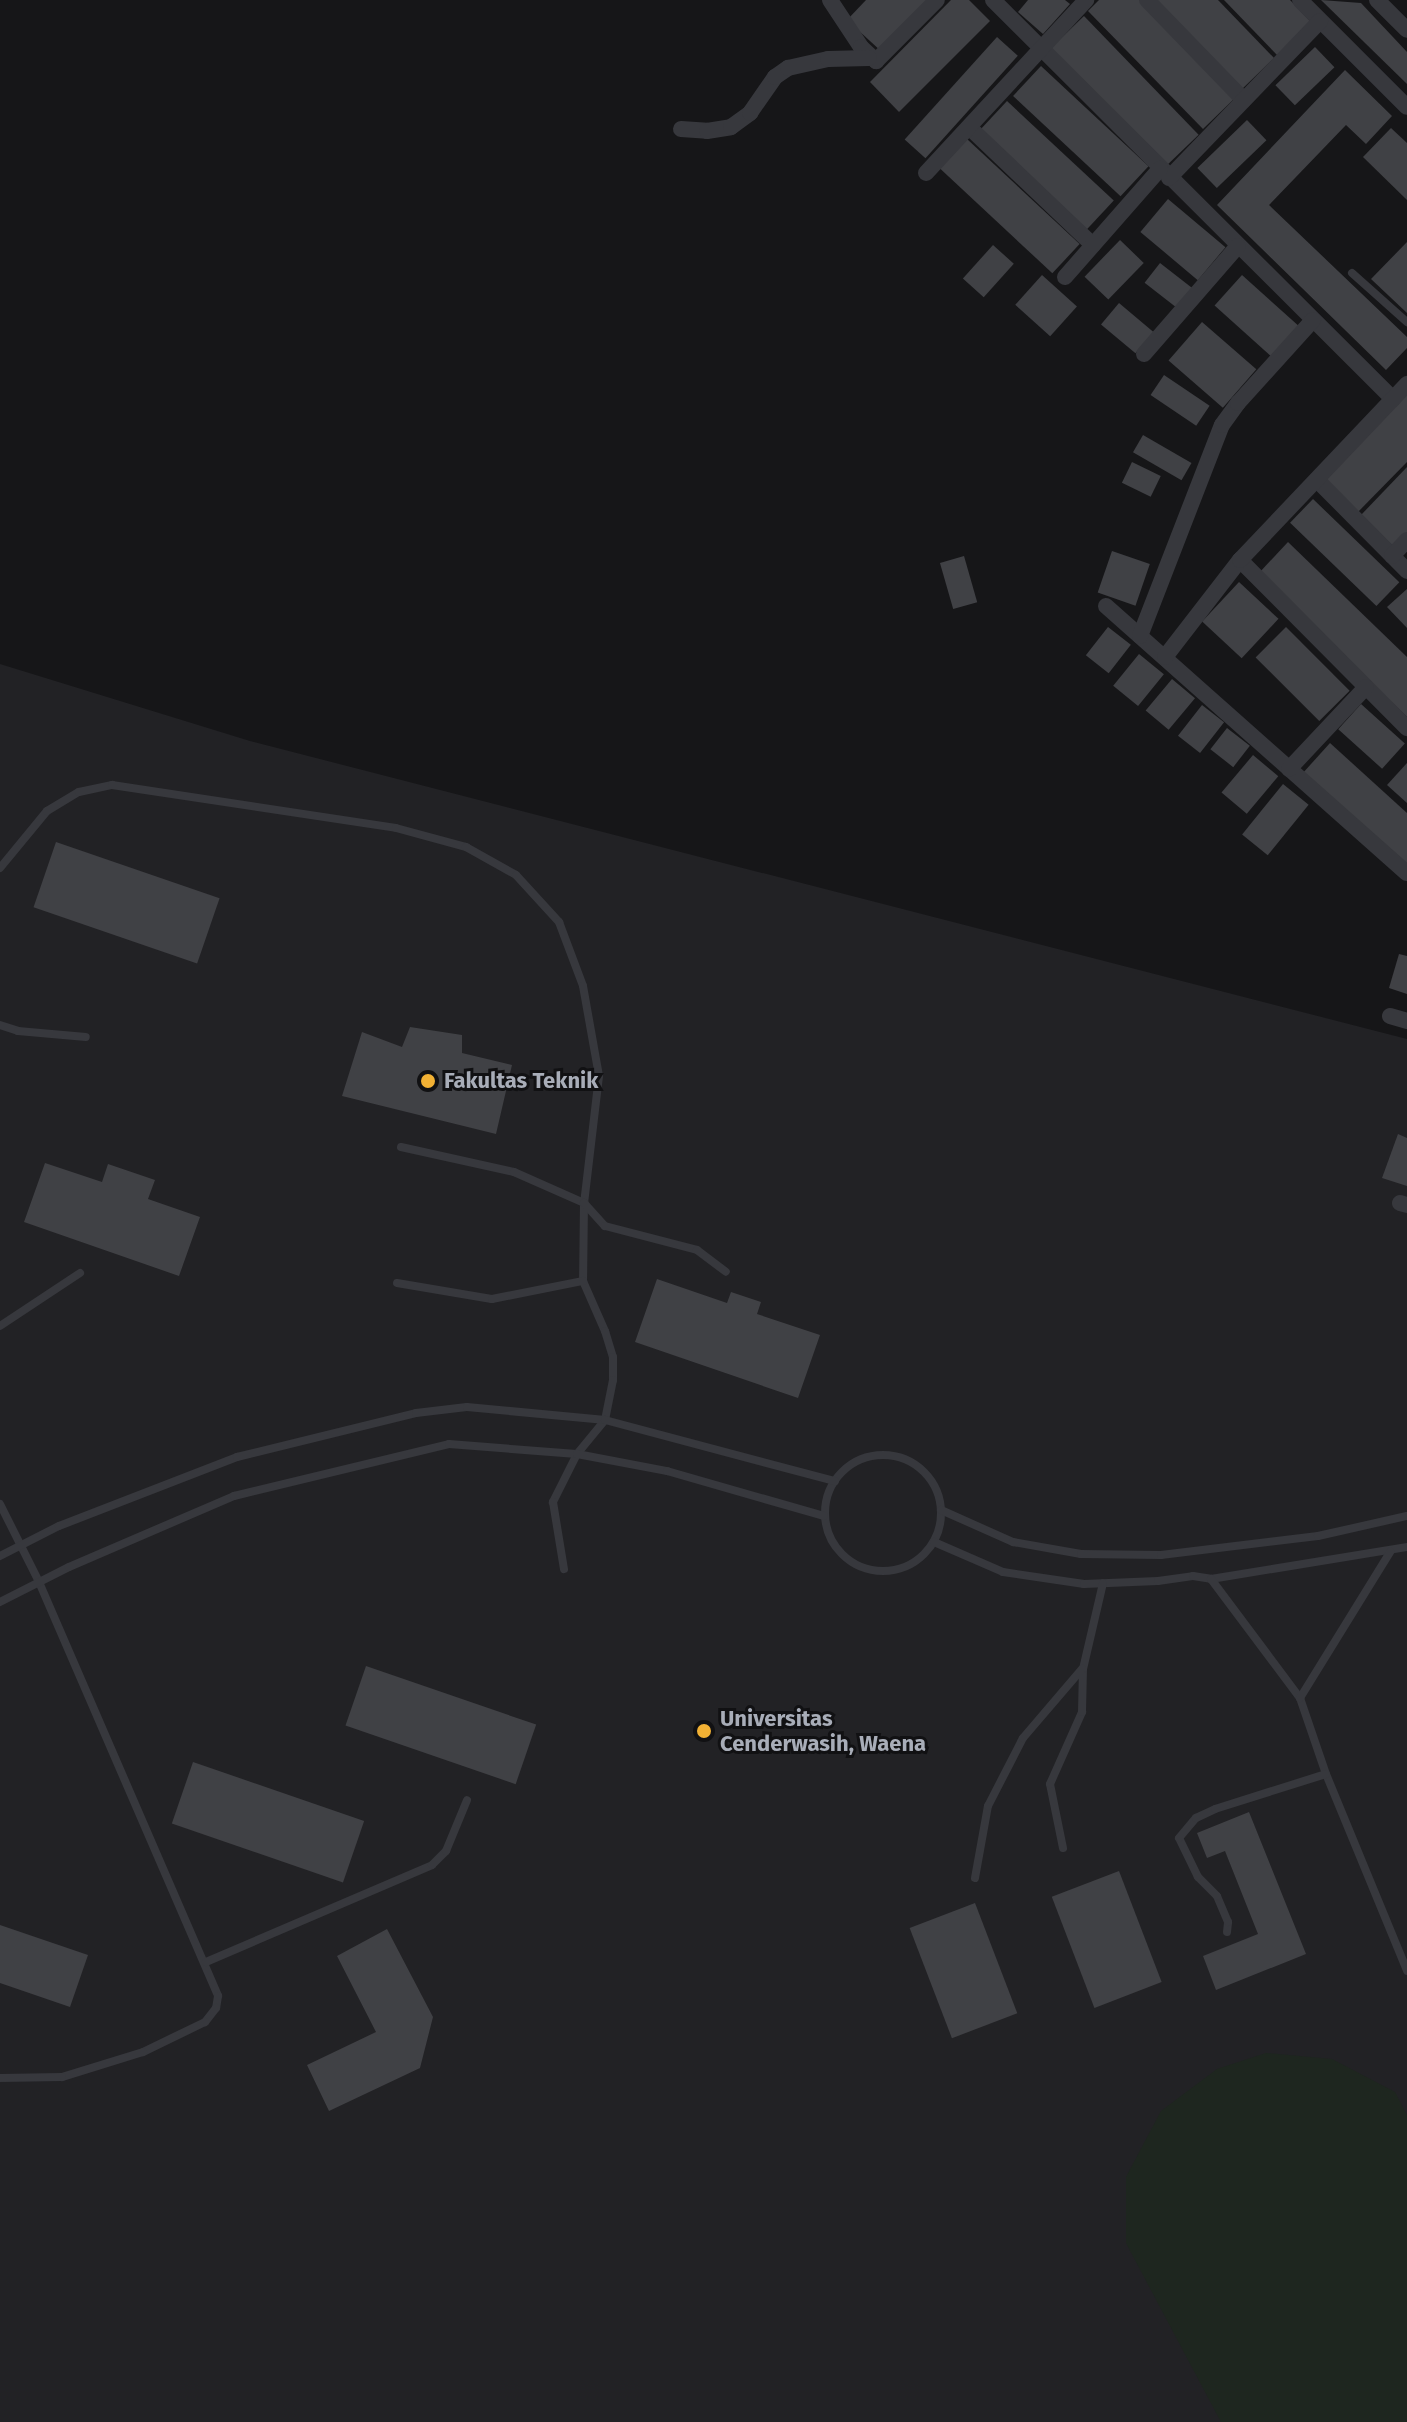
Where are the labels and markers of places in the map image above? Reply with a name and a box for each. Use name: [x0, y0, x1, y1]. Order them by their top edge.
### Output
place label: Fakultas Teknik: [444, 1068, 598, 1094]
marker: Fakultas Teknik: [419, 1072, 437, 1090]
place label: Universitas Cenderwasih, Waena: [720, 1705, 926, 1756]
marker: Universitas Cenderwasih, Waena: [695, 1722, 713, 1740]

